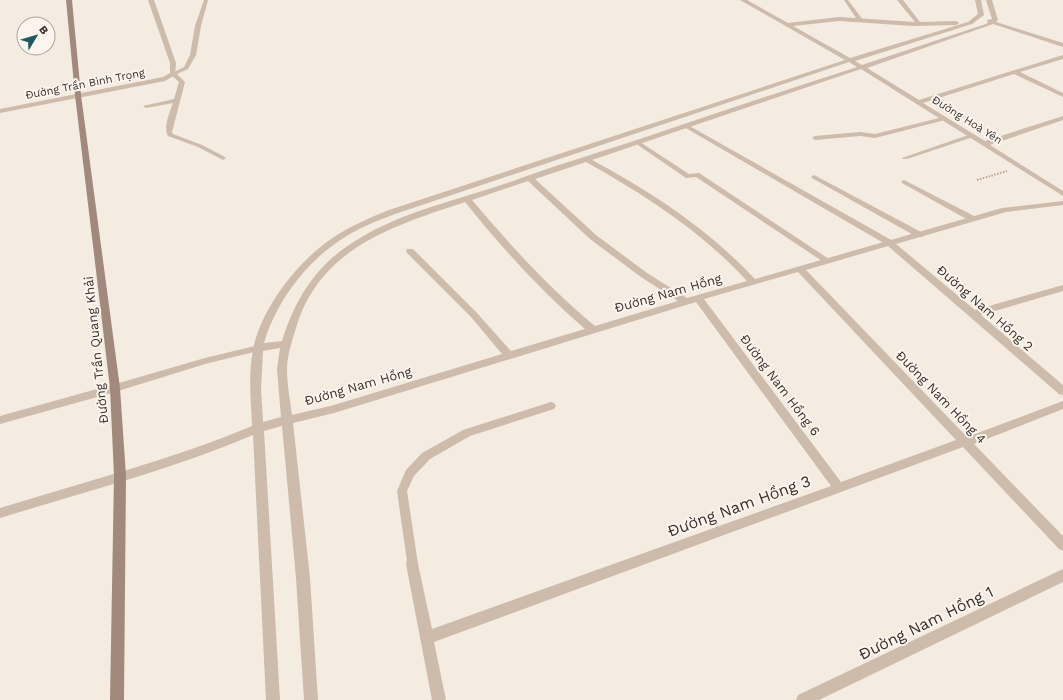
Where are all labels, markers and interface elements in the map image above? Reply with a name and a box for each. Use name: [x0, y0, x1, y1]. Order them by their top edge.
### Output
north arrow: [16, 16, 56, 56]
text: B: [36, 23, 51, 37]
street label: Đường Trần Bình Trọng: [24, 66, 146, 102]
street label: Đường Hoà Yên: [929, 93, 1005, 147]
street label: Đường Nam Hồng 2: [934, 262, 1036, 354]
street label: Đường Nam Hồng: [613, 271, 723, 315]
street label: Đường Trần Quang Khải: [81, 275, 111, 425]
street label: Đường Nam Hồng 6: [737, 331, 823, 439]
street label: Đường Nam Hồng 4: [893, 348, 989, 446]
street label: Đường Nam Hồng: [303, 364, 413, 408]
street label: Đường Nam Hồng 3: [665, 471, 813, 541]
street label: Đường Nam Hồng 1: [856, 582, 996, 664]

